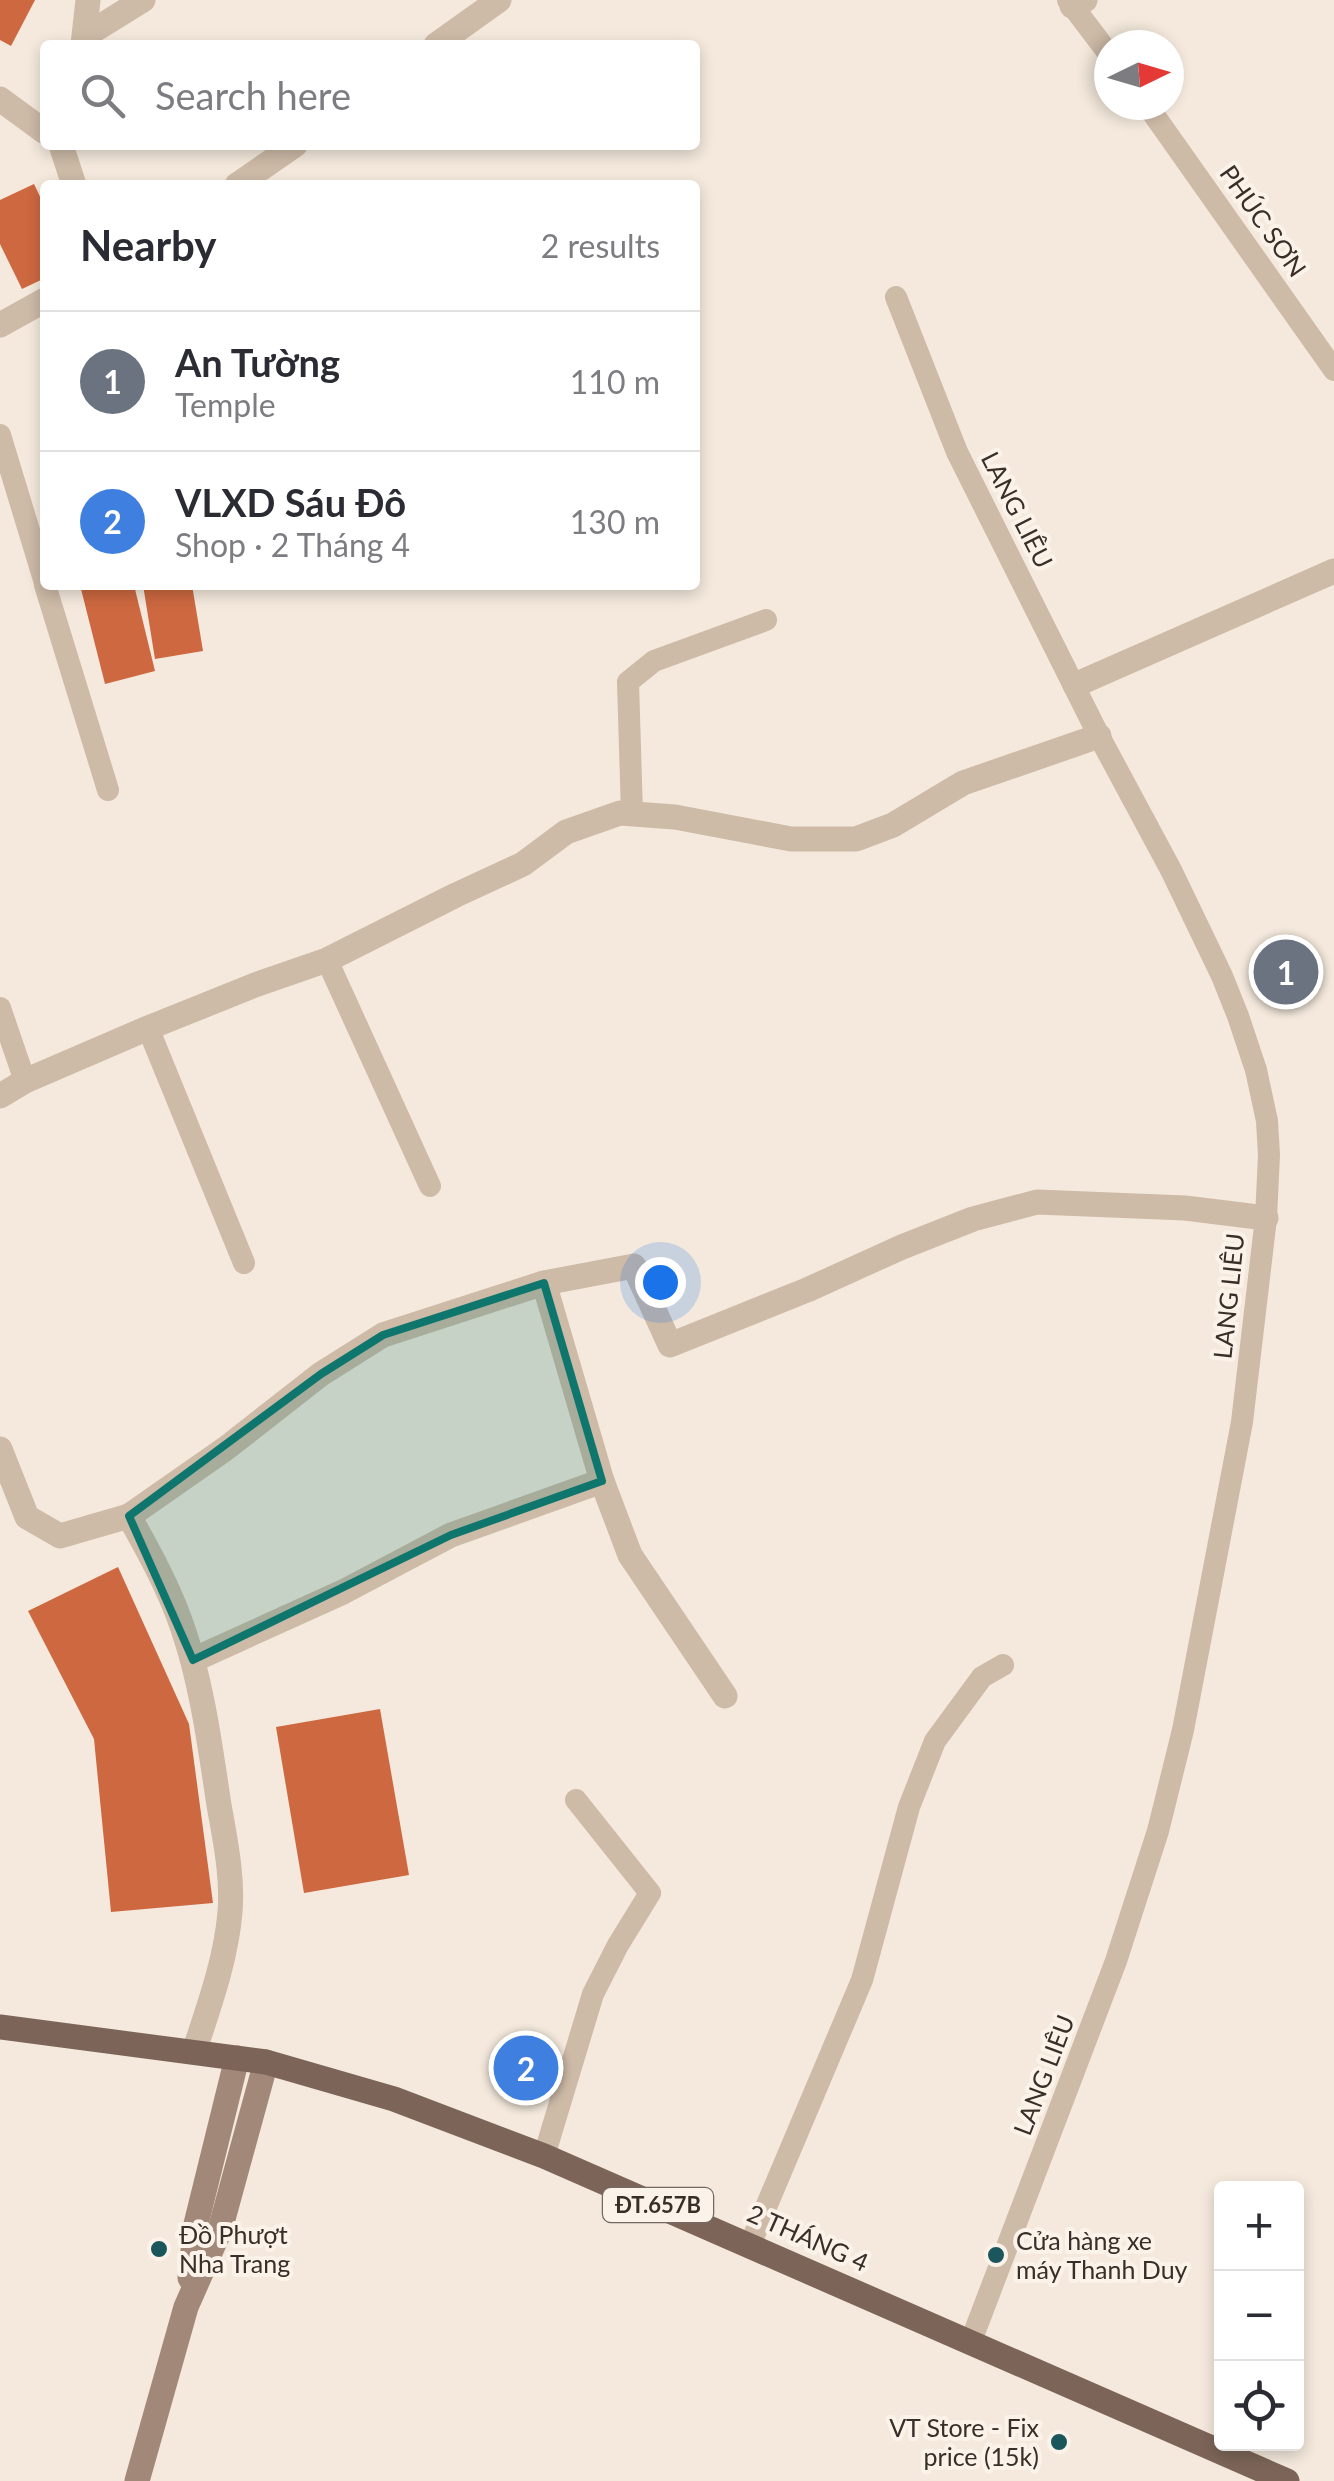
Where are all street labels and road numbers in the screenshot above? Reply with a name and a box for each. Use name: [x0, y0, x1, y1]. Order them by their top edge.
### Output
street label: PHÚC SƠN: [1214, 159, 1313, 282]
street label: LANG LIÊU: [976, 447, 1060, 573]
street label: LANG LIÊU: [1206, 1232, 1250, 1360]
street label: LANG LIÊU: [1006, 2010, 1080, 2139]
road number: ĐT.657B: [603, 2188, 713, 2222]
street label: 2 THÁNG 4: [743, 2197, 874, 2277]

